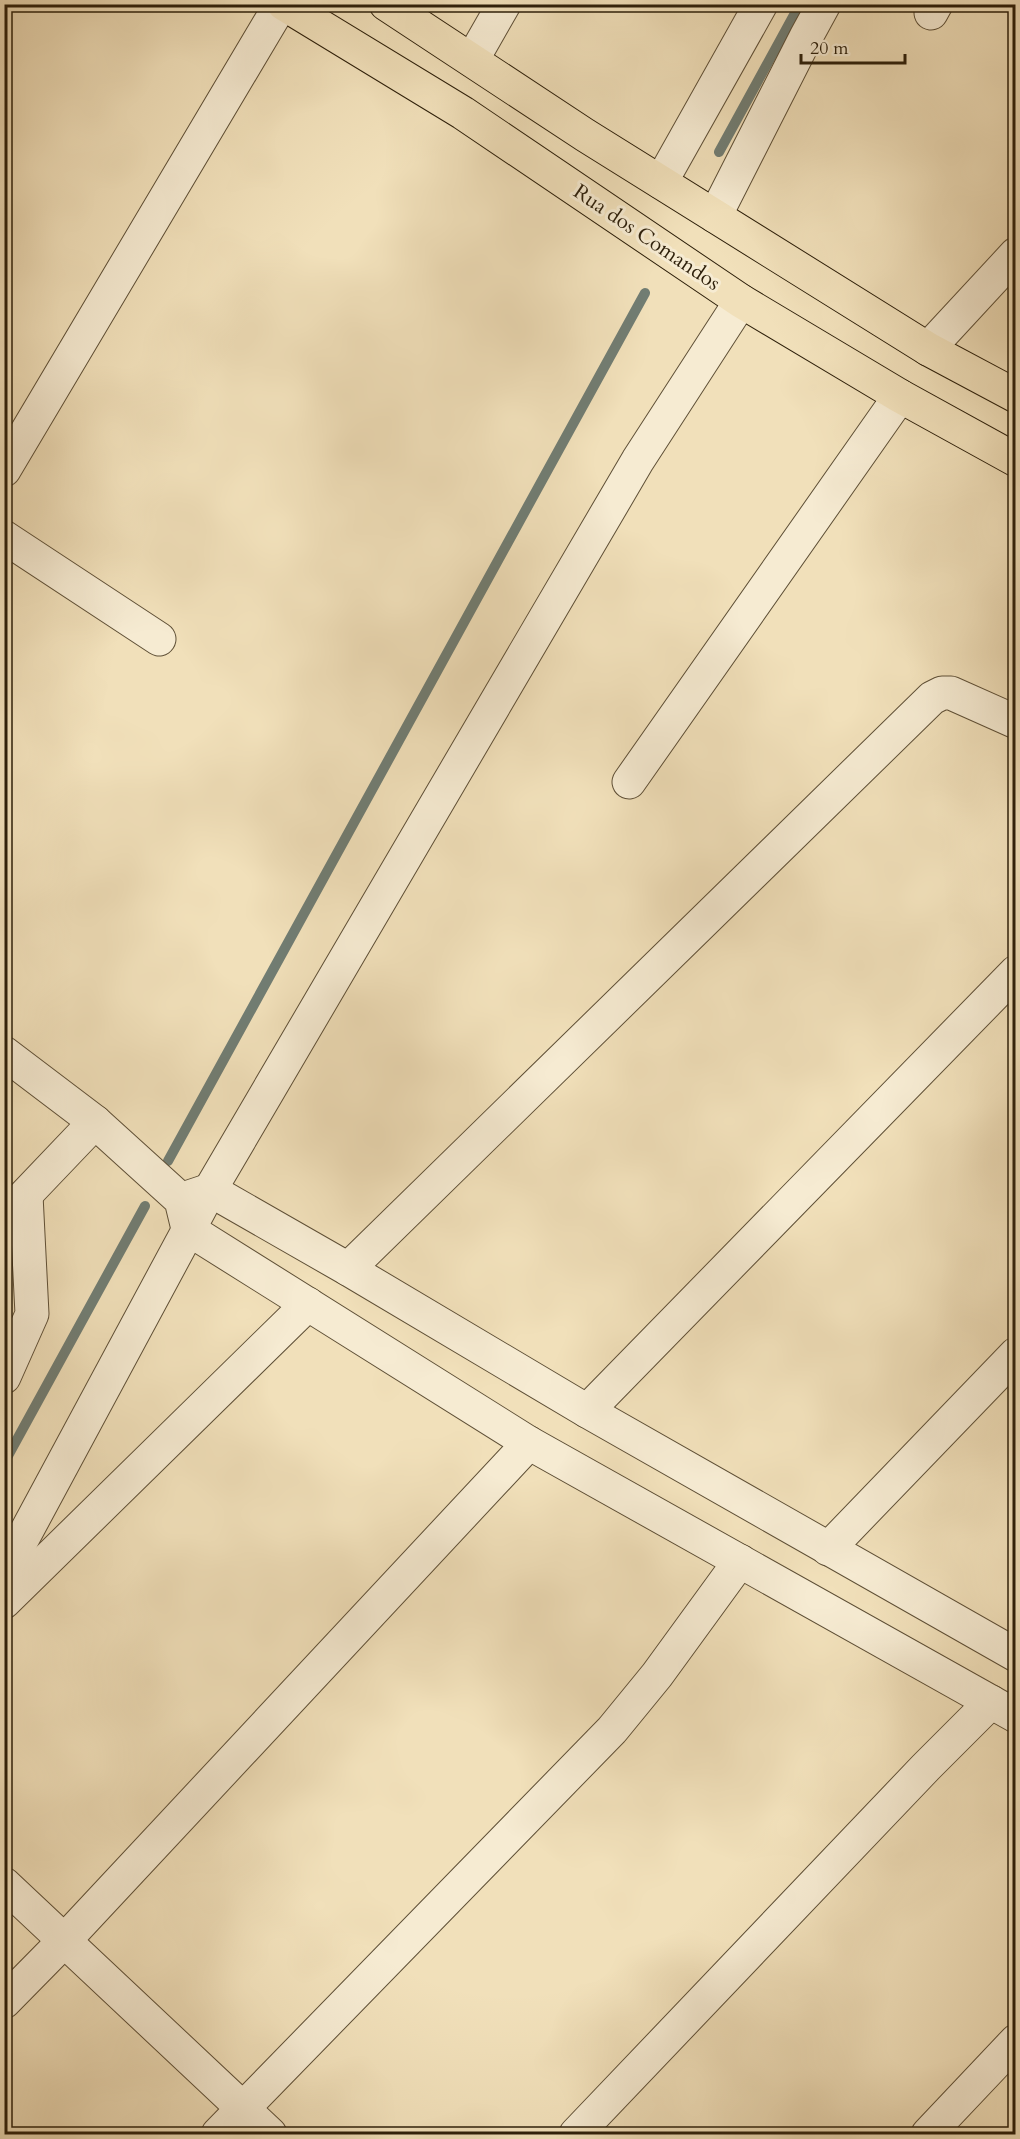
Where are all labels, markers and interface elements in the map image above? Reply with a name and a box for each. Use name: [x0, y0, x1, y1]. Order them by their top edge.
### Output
scale bar: [801, 27, 904, 65]
text: 20 m: [810, 36, 849, 61]
street label: Rua dos Comandos: [567, 177, 726, 297]

